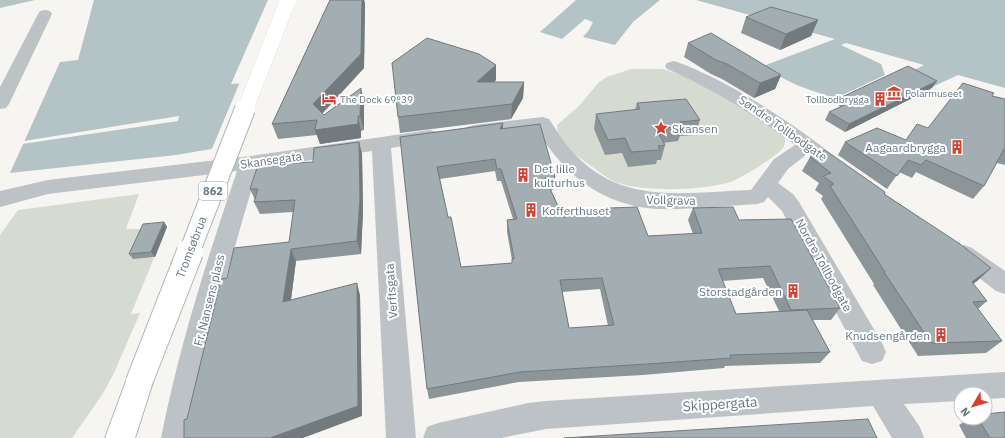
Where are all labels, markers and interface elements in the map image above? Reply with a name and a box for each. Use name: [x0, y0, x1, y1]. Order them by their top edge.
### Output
museum icon: Polarmuseet: [886, 85, 902, 101]
place label: Polarmuseet: [905, 87, 962, 100]
hotel icon: The Dock 69°39: [321, 91, 337, 107]
building icon: Tollbodbrygga: [872, 91, 888, 107]
street label: Søndre Tollbodgate: [736, 92, 831, 164]
place label: The Dock 69°39: [340, 93, 413, 106]
place label: Tollbodbrygga: [806, 93, 870, 106]
place icon: Skansen: [653, 120, 669, 136]
place label: Skansen: [672, 121, 718, 136]
building icon: Aagaardbrygga: [949, 139, 965, 155]
place label: Aagaardbrygga: [865, 140, 947, 155]
street label: Skansegata: [239, 148, 303, 172]
place label: Det lille kulturhus: [534, 161, 585, 190]
building icon: Det lille kulturhus: [515, 167, 531, 183]
road number: 862: [199, 182, 227, 200]
street label: Vollgrava: [646, 192, 696, 208]
building icon: Kofferthuset: [523, 202, 539, 218]
place label: Kofferthuset: [542, 203, 609, 218]
street label: Tromsøbrua: [172, 213, 210, 280]
street label: Nordre Tollbodgate: [792, 216, 856, 314]
street label: Fr. Nansens plass: [190, 252, 228, 347]
street label: Verftsgata: [382, 262, 400, 319]
building icon: Storstadgården: [785, 283, 801, 299]
place label: Storstadgården: [699, 284, 782, 299]
building icon: Knudsengården: [933, 327, 949, 343]
place label: Knudsengården: [845, 328, 930, 343]
north arrow: [953, 386, 993, 426]
street label: Skippergata: [682, 392, 759, 416]
text: N: [957, 405, 973, 420]

